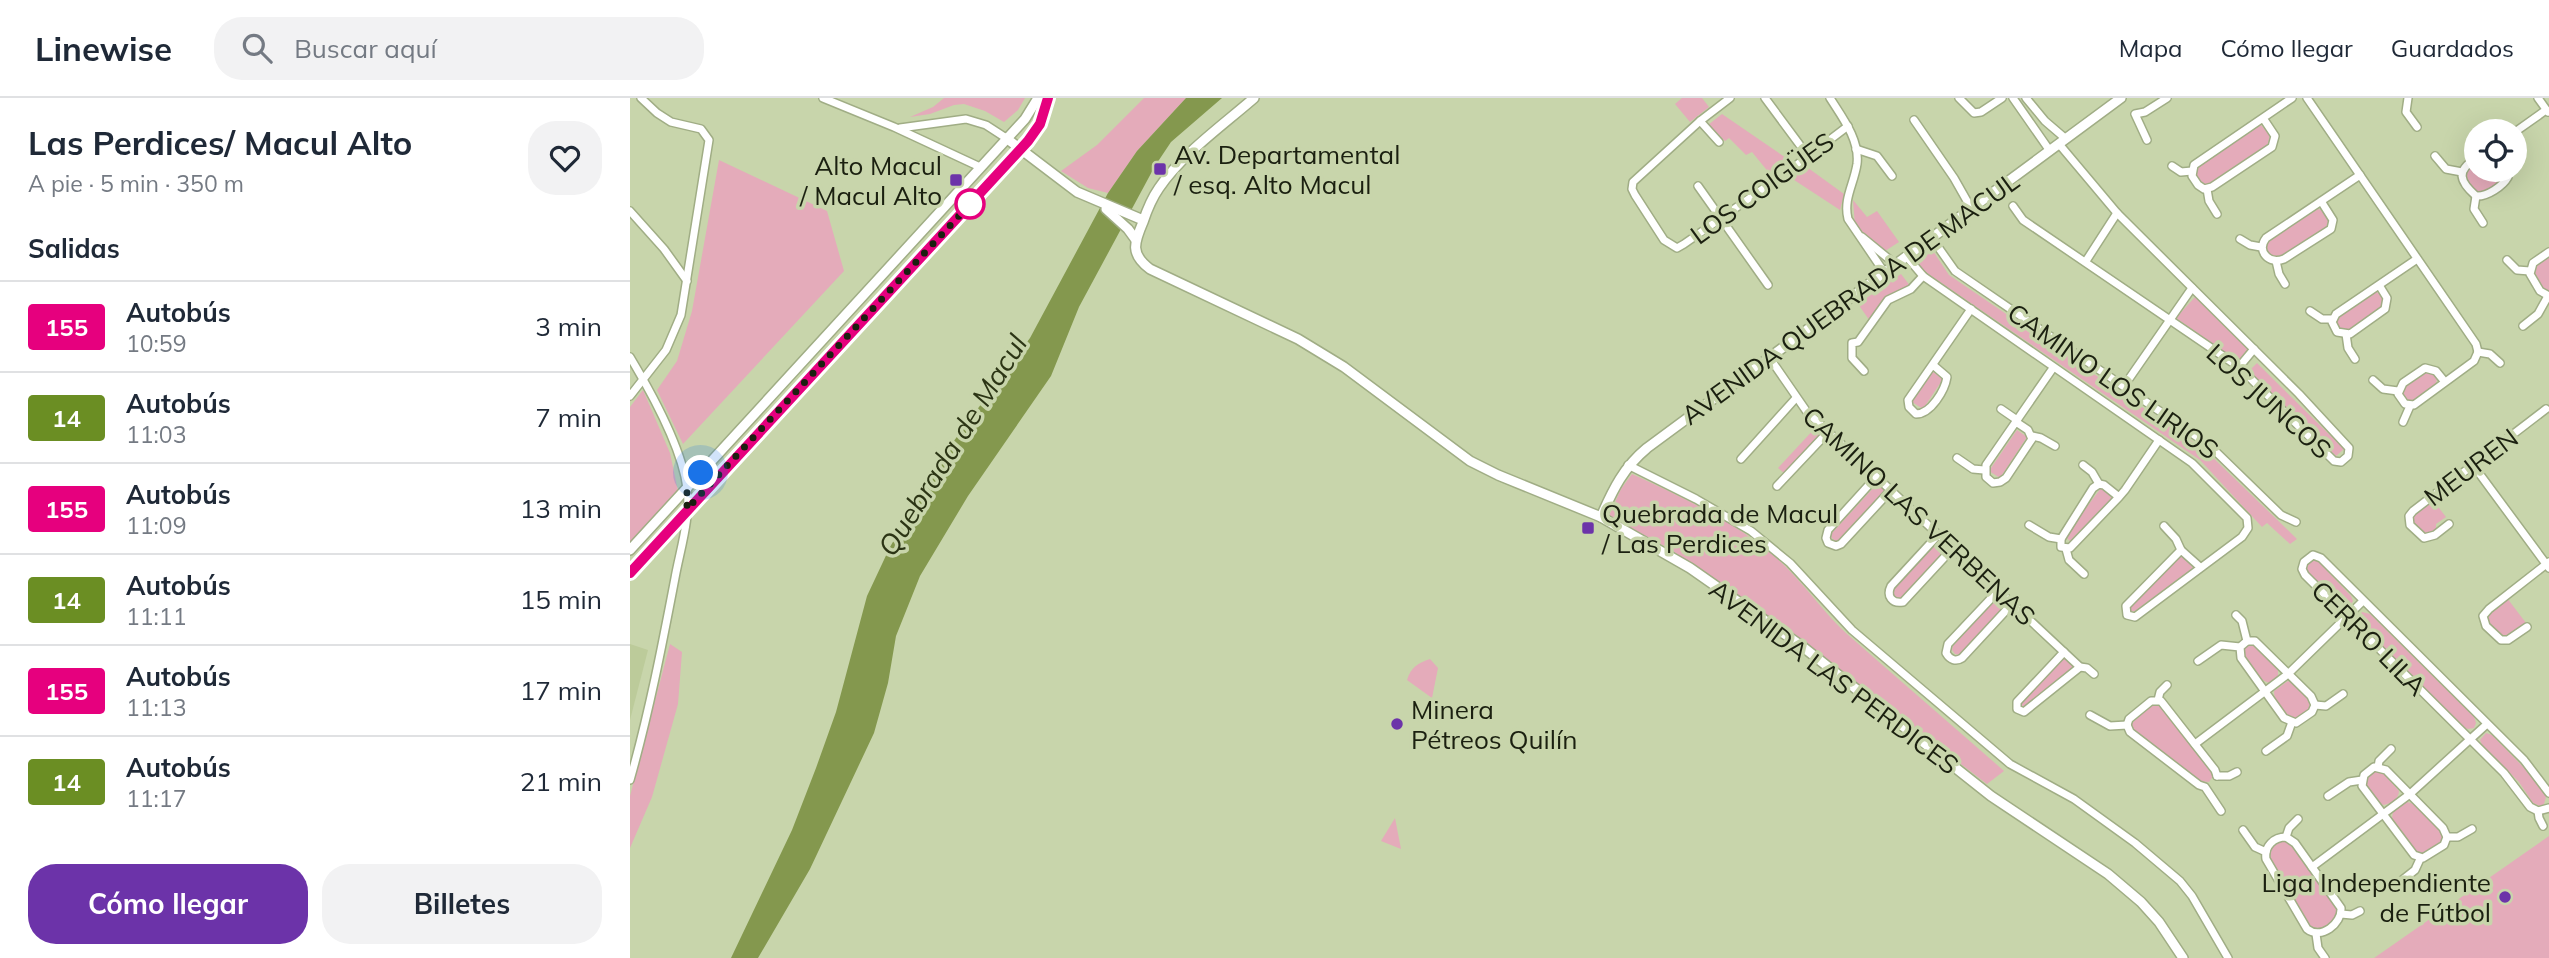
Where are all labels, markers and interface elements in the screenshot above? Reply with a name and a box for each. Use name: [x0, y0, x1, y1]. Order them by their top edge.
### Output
search box: [214, 17, 704, 80]
text: Linewise: [35, 28, 172, 69]
icon: search: [238, 29, 276, 67]
text: Buscar aquí: [294, 32, 437, 65]
text: Mapa: [2119, 33, 2182, 63]
text: Cómo llegar: [2220, 33, 2353, 63]
text: Guardados: [2391, 33, 2514, 63]
map controls: [2464, 119, 2527, 182]
button: locate: [2464, 119, 2527, 182]
button: heart: [528, 121, 602, 195]
text: Las Perdices/ Macul Alto: [28, 122, 412, 163]
street label: LOS COIGÜES: [1684, 125, 1840, 251]
place label: Av. Departamental / esq. Alto Macul: [1173, 138, 1400, 201]
place label: Alto Macul / Macul Alto: [799, 149, 942, 212]
marker: Av. Departamental / esq. Alto Macul: [1152, 161, 1168, 177]
street label: AVENIDA QUEBRADA DE MACUL: [1675, 164, 2025, 432]
text: A pie · 5 min · 350 m: [28, 169, 244, 198]
marker: Alto Macul / Macul Alto: [948, 172, 964, 188]
unlabelled marker: [955, 189, 985, 219]
text: Salidas: [28, 232, 120, 265]
text: Autobús: [126, 296, 231, 329]
street label: CAMINO LOS LIRIOS: [2001, 296, 2225, 466]
text: 3 min: [535, 310, 602, 343]
text: 155: [45, 312, 88, 342]
water label: Quebrada de Macul: [870, 328, 1034, 562]
text: 10:59: [126, 329, 186, 358]
street label: LOS JUNCOS: [2200, 336, 2338, 466]
text: Autobús: [126, 387, 231, 420]
street label: CAMINO LAS VERBENAS: [1796, 399, 2042, 633]
text: 7 min: [535, 401, 602, 434]
text: 14: [52, 403, 81, 433]
text: 11:03: [126, 420, 186, 449]
street label: MEUREN: [2417, 421, 2525, 513]
your location: [683, 455, 718, 490]
text: Autobús: [126, 478, 231, 511]
text: 13 min: [520, 492, 602, 525]
text: 155: [45, 494, 88, 524]
place label: Quebrada de Macul / Las Perdices: [1601, 497, 1838, 560]
text: 11:09: [126, 511, 186, 540]
marker: Quebrada de Macul / Las Perdices: [1580, 520, 1596, 536]
text: Autobús: [126, 569, 231, 602]
street label: AVENIDA LAS PERDICES: [1703, 573, 1965, 781]
street label: CERRO LILA: [2304, 573, 2434, 703]
text: 15 min: [520, 583, 602, 616]
text: 14: [52, 585, 81, 615]
text: 11:11: [126, 602, 186, 631]
text: Autobús: [126, 660, 231, 693]
text: 17 min: [520, 674, 602, 707]
text: 155: [45, 676, 88, 706]
text: 11:13: [126, 693, 186, 722]
place label: Minera Pétreos Quilín: [1411, 693, 1577, 756]
marker: Minera Pétreos Quilín: [1389, 716, 1405, 732]
text: Autobús: [126, 751, 231, 784]
text: 21 min: [520, 765, 602, 798]
text: 14: [52, 767, 81, 797]
text: 11:17: [126, 784, 186, 813]
button: Cómo llegar: [28, 864, 308, 944]
button: Billetes: [322, 864, 602, 944]
place label: Liga Independiente de Fútbol: [2262, 866, 2491, 929]
marker: Liga Independiente de Fútbol: [2497, 889, 2513, 905]

